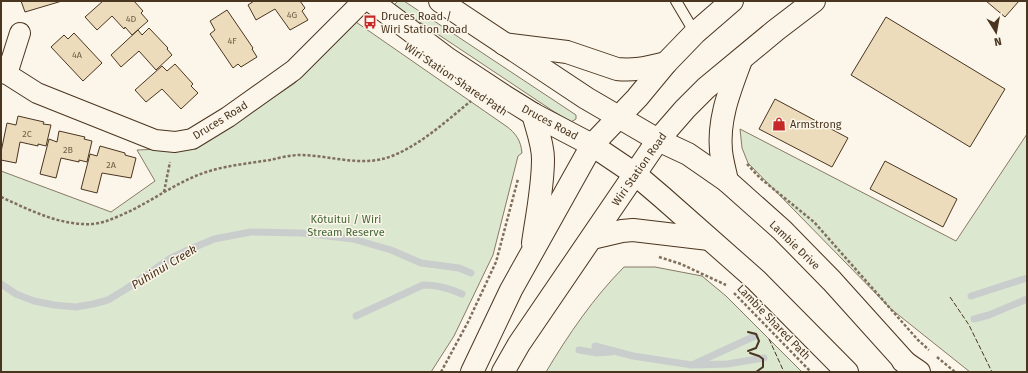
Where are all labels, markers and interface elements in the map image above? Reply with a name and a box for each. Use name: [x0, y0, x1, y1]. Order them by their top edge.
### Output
house number: 4G: [287, 10, 298, 20]
place label: Druces Road / Wiri Station Road: [381, 10, 468, 36]
north arrow: [976, 12, 1016, 52]
house number: 4D: [126, 14, 136, 24]
bus stop icon: Druces Road / Wiri Station Road: [362, 14, 378, 30]
text: N: [993, 34, 1003, 48]
house number: 4F: [227, 36, 237, 46]
street label: Wiri Station Shared Path: [402, 40, 510, 119]
house number: 4A: [72, 50, 83, 60]
street label: Druces Road: [190, 98, 250, 142]
street label: Druces Road: [519, 102, 580, 143]
shop icon: Armstrong: [771, 116, 787, 132]
place label: Armstrong: [790, 118, 842, 131]
house number: 2C: [22, 129, 32, 139]
street label: Wiri Station Road: [609, 130, 670, 208]
house number: 2B: [63, 145, 73, 155]
house number: 2A: [106, 160, 117, 170]
park label: Kōtuitui / Wiri Stream Reserve: [307, 213, 385, 239]
street label: Lambie Drive: [767, 218, 823, 273]
water label: Puhinui Creek: [129, 242, 200, 292]
street label: Lambie Shared Path: [734, 282, 813, 363]

